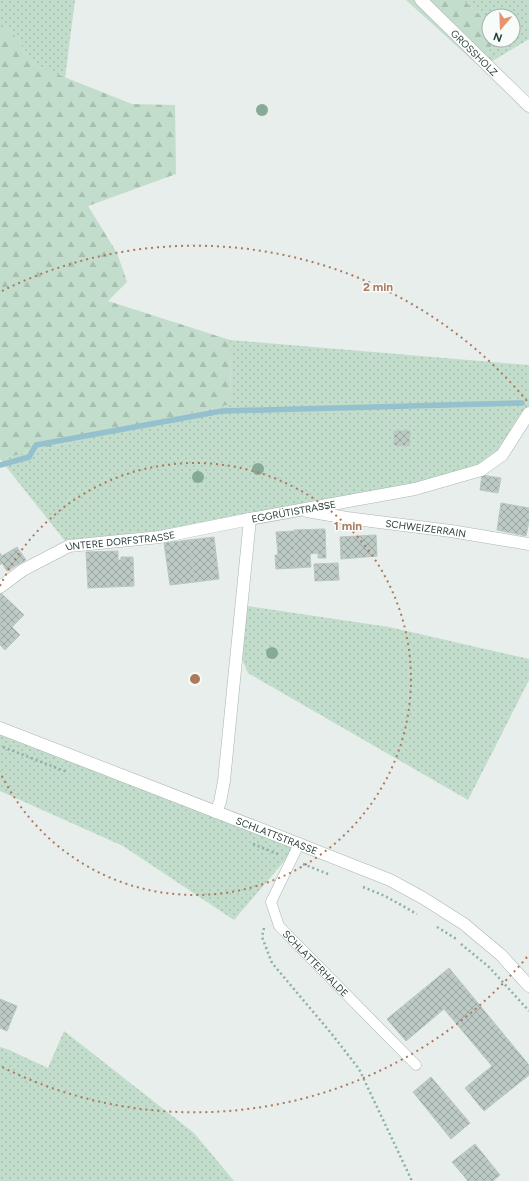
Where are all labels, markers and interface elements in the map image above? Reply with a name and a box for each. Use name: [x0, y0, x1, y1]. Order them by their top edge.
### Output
north arrow: [481, 8, 521, 48]
street label: GROSSHOLZ: [448, 27, 500, 79]
text: N: [492, 29, 504, 45]
text: 2 min: [363, 280, 393, 294]
street label: EGGRÜTISTRASSE: [250, 498, 337, 526]
street label: SCHWEIZERRAIN: [385, 517, 467, 540]
text: 1 min: [334, 519, 362, 533]
street label: UNTERE DORFSTRASSE: [63, 528, 176, 554]
centre of rings: [188, 672, 202, 686]
street label: SCHLATTSTRASSE: [234, 814, 320, 858]
street label: SCHLATTERHALDE: [280, 928, 351, 1000]

